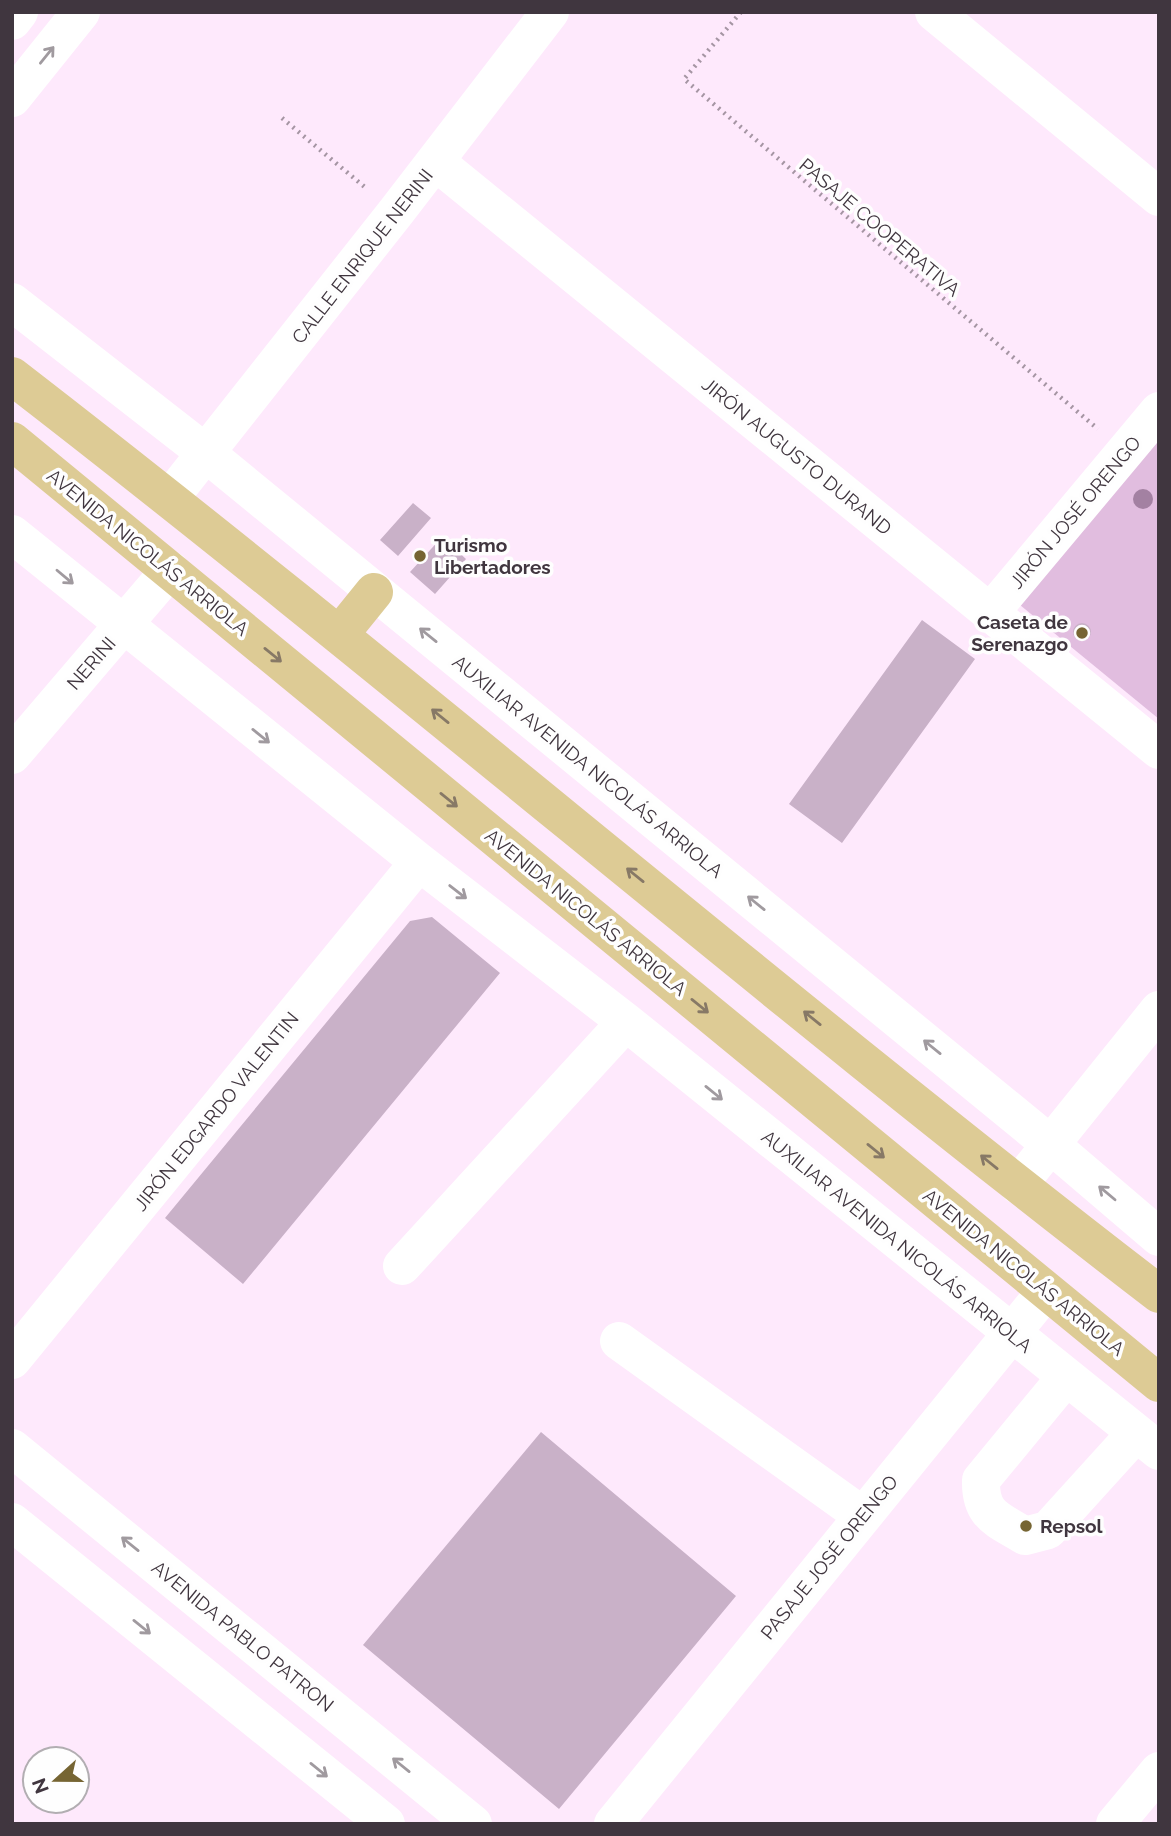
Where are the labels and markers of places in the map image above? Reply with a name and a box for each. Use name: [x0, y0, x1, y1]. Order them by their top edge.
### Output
place label: Turismo Libertadores: [434, 534, 551, 578]
marker: Turismo Libertadores: [412, 548, 428, 564]
place label: Caseta de Serenazgo: [971, 611, 1068, 655]
marker: Caseta de Serenazgo: [1074, 625, 1090, 641]
place label: Repsol: [1040, 1515, 1104, 1537]
marker: Repsol: [1018, 1518, 1034, 1534]

